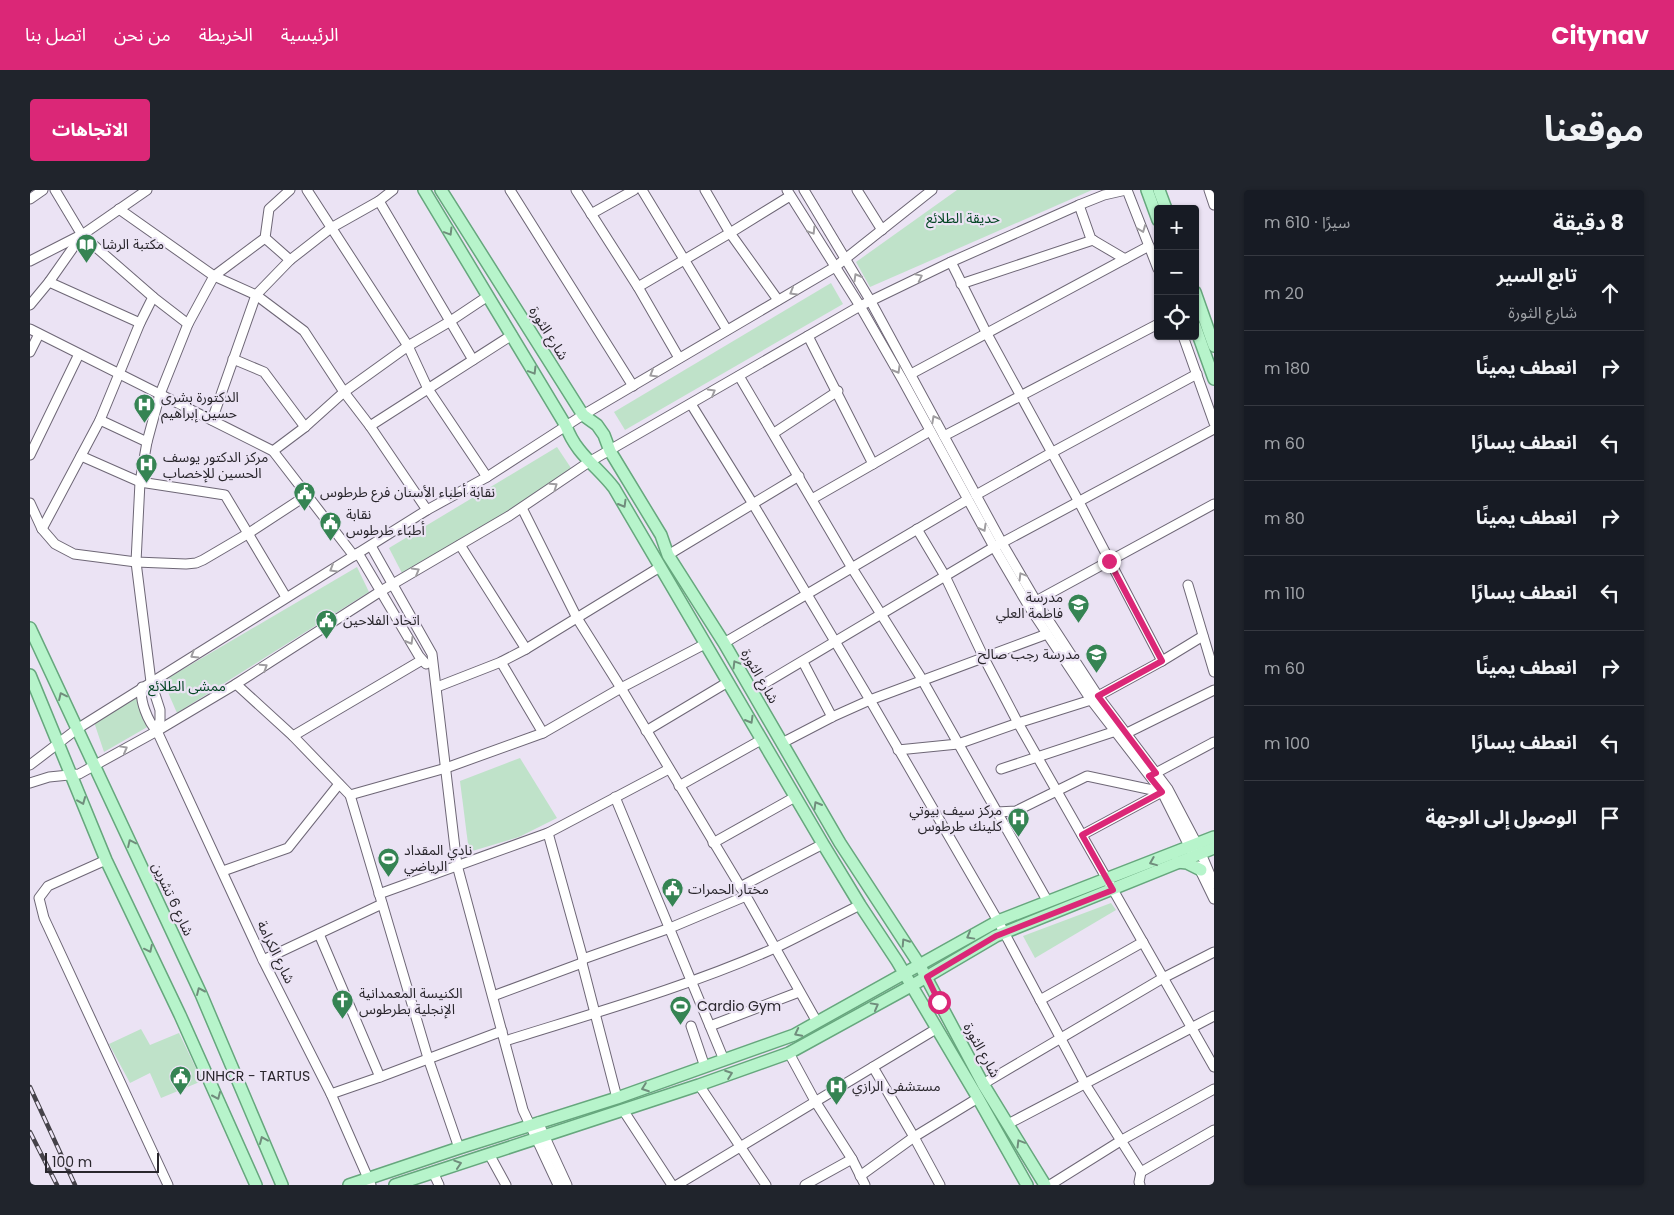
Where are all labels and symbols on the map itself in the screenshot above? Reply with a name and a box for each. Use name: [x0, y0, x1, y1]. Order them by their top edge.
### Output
park label: حديقة الطلائع: [926, 208, 1000, 229]
one-way arrow: [1136, 224, 1147, 233]
one-way arrow: [443, 226, 453, 235]
one-way arrow: [806, 226, 816, 235]
library icon: مكتبة الرشا: [74, 232, 98, 263]
place label: مكتبة الرشا: [102, 234, 164, 254]
one-way arrow: [853, 273, 863, 282]
one-way arrow: [914, 273, 923, 283]
one-way arrow: [789, 285, 798, 295]
street label: شارع الثورة: [524, 302, 573, 364]
one-way arrow: [527, 365, 537, 374]
one-way arrow: [891, 365, 901, 374]
one-way arrow: [649, 368, 658, 378]
place label: الدكتورة بشرى حسين إبراهيم: [161, 387, 239, 424]
one-way arrow: [707, 388, 716, 398]
hospital icon: الدكتورة بشرى حسين إبراهيم: [133, 393, 157, 424]
one-way arrow: [931, 415, 941, 424]
place label: مركز الدكتور يوسف الحسين للإخصاب: [163, 447, 268, 483]
hospital icon: مركز الدكتور يوسف الحسين للإخصاب: [135, 453, 159, 484]
public building icon: نقابة أطباء الأسنان فرع طرطوس: [292, 480, 316, 511]
place label: نقابة أطباء الأسنان فرع طرطوس: [320, 482, 495, 503]
one-way arrow: [549, 483, 558, 492]
one-way arrow: [617, 499, 627, 508]
place label: نقابة أطباء طرطوس: [346, 504, 425, 540]
public building icon: نقابة أطباء طرطوس: [318, 510, 342, 541]
one-way arrow: [977, 523, 987, 532]
route end: [1098, 550, 1121, 573]
one-way arrow: [329, 563, 338, 573]
one-way arrow: [411, 567, 420, 577]
one-way arrow: [1018, 573, 1028, 582]
place label: مدرسة فاطمة العلي: [996, 587, 1063, 624]
school or university icon: مدرسة فاطمة العلي: [1067, 593, 1091, 624]
public building icon: اتحاد الفلاحين: [315, 608, 339, 639]
place label: اتحاد الفلاحين: [343, 610, 420, 630]
one-way arrow: [403, 635, 413, 644]
school or university icon: مدرسة رجب صالح: [1084, 642, 1108, 673]
place label: مدرسة رجب صالح: [978, 644, 1080, 665]
street label: شارع الثورة: [735, 645, 784, 708]
one-way arrow: [191, 648, 200, 658]
one-way arrow: [733, 660, 743, 669]
one-way arrow: [258, 663, 267, 673]
park label: ممشى الطلائع: [148, 676, 226, 697]
one-way arrow: [58, 693, 68, 702]
one-way arrow: [743, 715, 753, 724]
one-way arrow: [118, 745, 127, 755]
one-way arrow: [75, 796, 86, 805]
place label: مركز سيف بيوتي كلينك طرطوس: [909, 800, 1002, 836]
one-way arrow: [814, 801, 824, 810]
hospital icon: مركز سيف بيوتي كلينك طرطوس: [1006, 806, 1030, 837]
one-way arrow: [127, 839, 138, 848]
place label: نادي المقداد الرياضي: [404, 840, 473, 877]
sports icon: نادي المقداد الرياضي: [376, 846, 400, 877]
one-way arrow: [1149, 856, 1157, 866]
street label: شارع 6 تشرين: [146, 859, 199, 940]
public building icon: مختار الحمرات: [660, 877, 684, 908]
place label: مختار الحمرات: [688, 879, 769, 899]
street label: شارع الكرامة: [251, 917, 300, 987]
one-way arrow: [966, 930, 975, 940]
one-way arrow: [901, 938, 911, 947]
one-way arrow: [143, 944, 153, 953]
place label: الكنيسة المعمدانية الإنجلية بطرطوس: [359, 983, 463, 1019]
one-way arrow: [195, 987, 206, 996]
church icon: الكنيسة المعمدانية الإنجلية بطرطوس: [331, 989, 355, 1020]
route start: [928, 991, 951, 1014]
sports icon: Cardio Gym: [669, 994, 693, 1025]
place label: Cardio Gym: [697, 996, 781, 1016]
one-way arrow: [870, 1002, 879, 1012]
street label: شارع الثورة: [958, 1019, 1005, 1082]
one-way arrow: [794, 1027, 803, 1037]
public building icon: UNHCR - TARTUS: [168, 1064, 192, 1095]
place label: UNHCR - TARTUS: [196, 1066, 310, 1086]
one-way arrow: [724, 1070, 732, 1080]
hospital icon: مستشفى الرازي: [824, 1074, 848, 1105]
place label: مستشفى الرازي: [852, 1076, 941, 1097]
one-way arrow: [641, 1082, 650, 1092]
one-way arrow: [211, 1091, 222, 1100]
one-way arrow: [259, 1136, 270, 1145]
one-way arrow: [1016, 1140, 1026, 1149]
scale bar: [45, 1150, 159, 1173]
one-way arrow: [453, 1160, 462, 1170]

